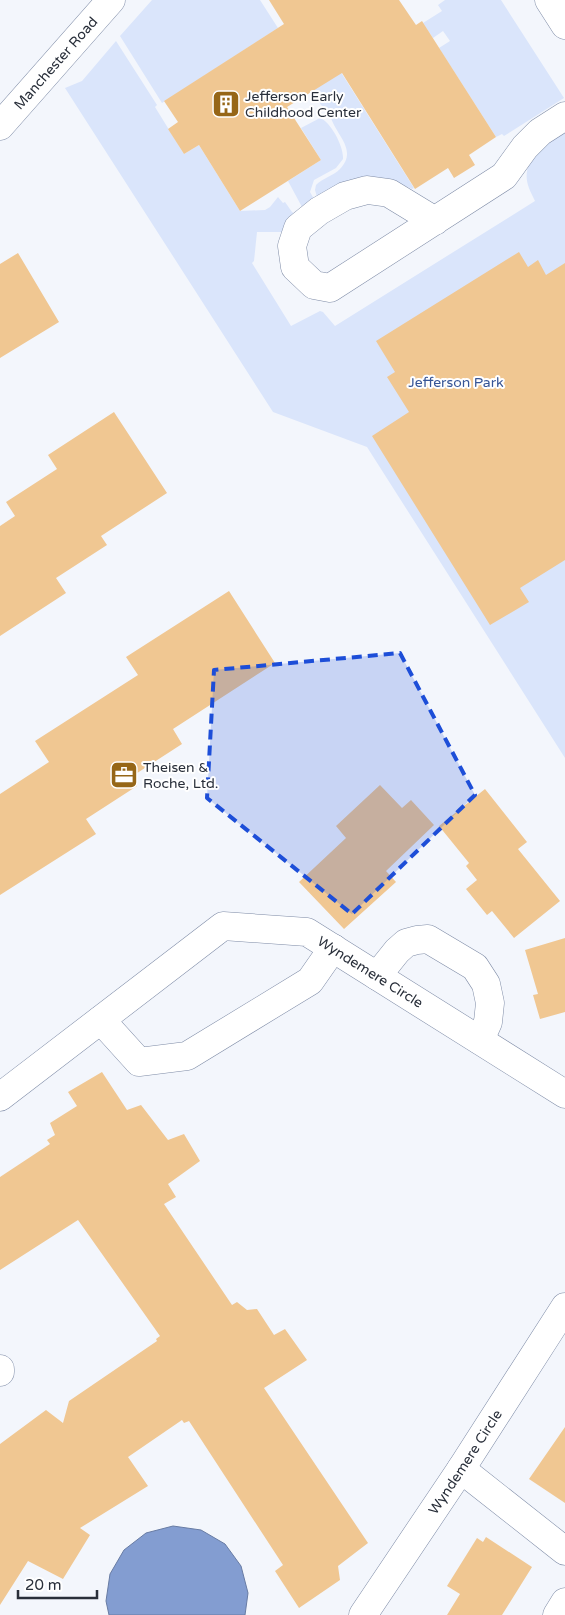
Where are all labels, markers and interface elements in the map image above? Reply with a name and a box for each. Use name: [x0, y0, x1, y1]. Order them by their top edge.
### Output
street label: Manchester Road: [10, 13, 101, 113]
place label: Jefferson Early Childhood Center: [245, 88, 362, 121]
building icon: Jefferson Early Childhood Center: [211, 89, 241, 119]
park label: Jefferson Park: [408, 374, 504, 391]
place label: Theisen & Roche, Ltd.: [143, 759, 218, 792]
office icon: Theisen & Roche, Ltd.: [109, 760, 139, 790]
street label: Wyndemere Circle: [314, 932, 426, 1011]
street label: Wyndemere Circle: [425, 1406, 505, 1517]
scale bar: [18, 1568, 96, 1600]
text: 20 m: [25, 1576, 62, 1594]

